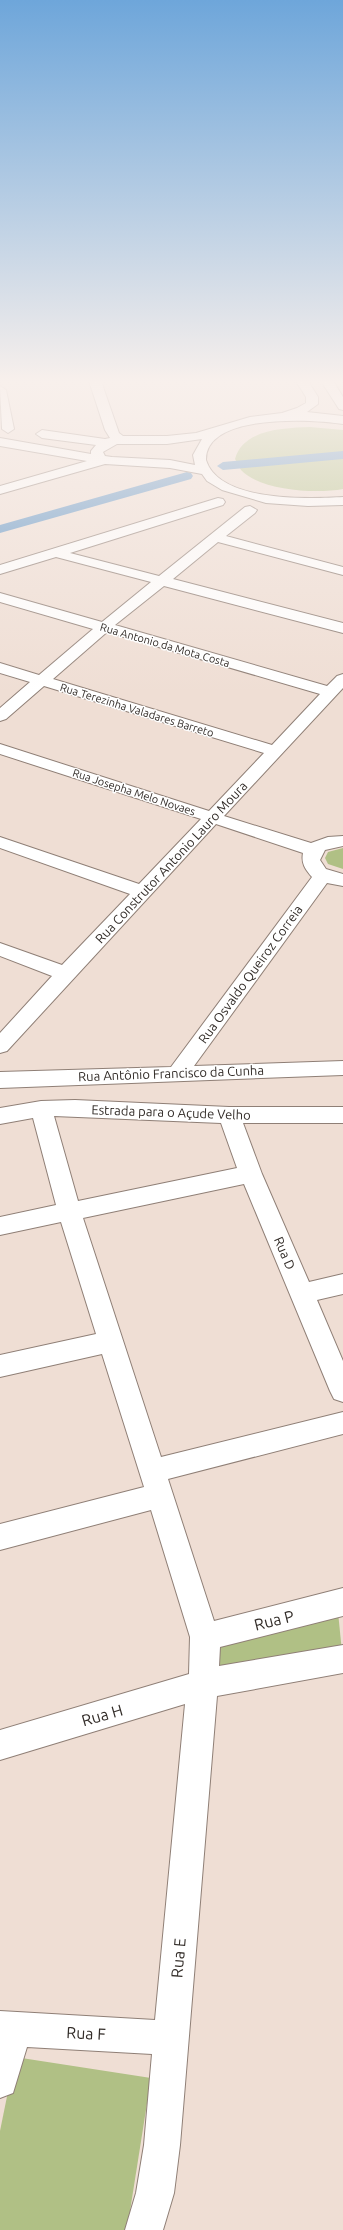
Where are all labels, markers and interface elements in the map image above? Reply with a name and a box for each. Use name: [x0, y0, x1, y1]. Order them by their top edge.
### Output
street label: Rua Antonio da Mota Costa: [99, 621, 231, 669]
street label: Rua Terezinha Valadares Barreto: [59, 681, 215, 739]
street label: Rua Josepha Melo Novaes: [71, 766, 197, 818]
street label: Rua Construtor Antonio Lauro Moura: [92, 778, 250, 946]
street label: Rua Osvaldo Queiroz Correia: [195, 902, 306, 1046]
street label: Rua Antônio Francisco da Cunha: [78, 1063, 264, 1083]
street label: Estrada para o Açude Velho: [91, 1102, 251, 1122]
street label: Rua D: [272, 1234, 298, 1272]
street label: Rua P: [252, 1606, 296, 1634]
street label: Rua H: [79, 1701, 125, 1729]
street label: Rua E: [167, 1937, 189, 1979]
street label: Rua F: [66, 2023, 106, 2043]

